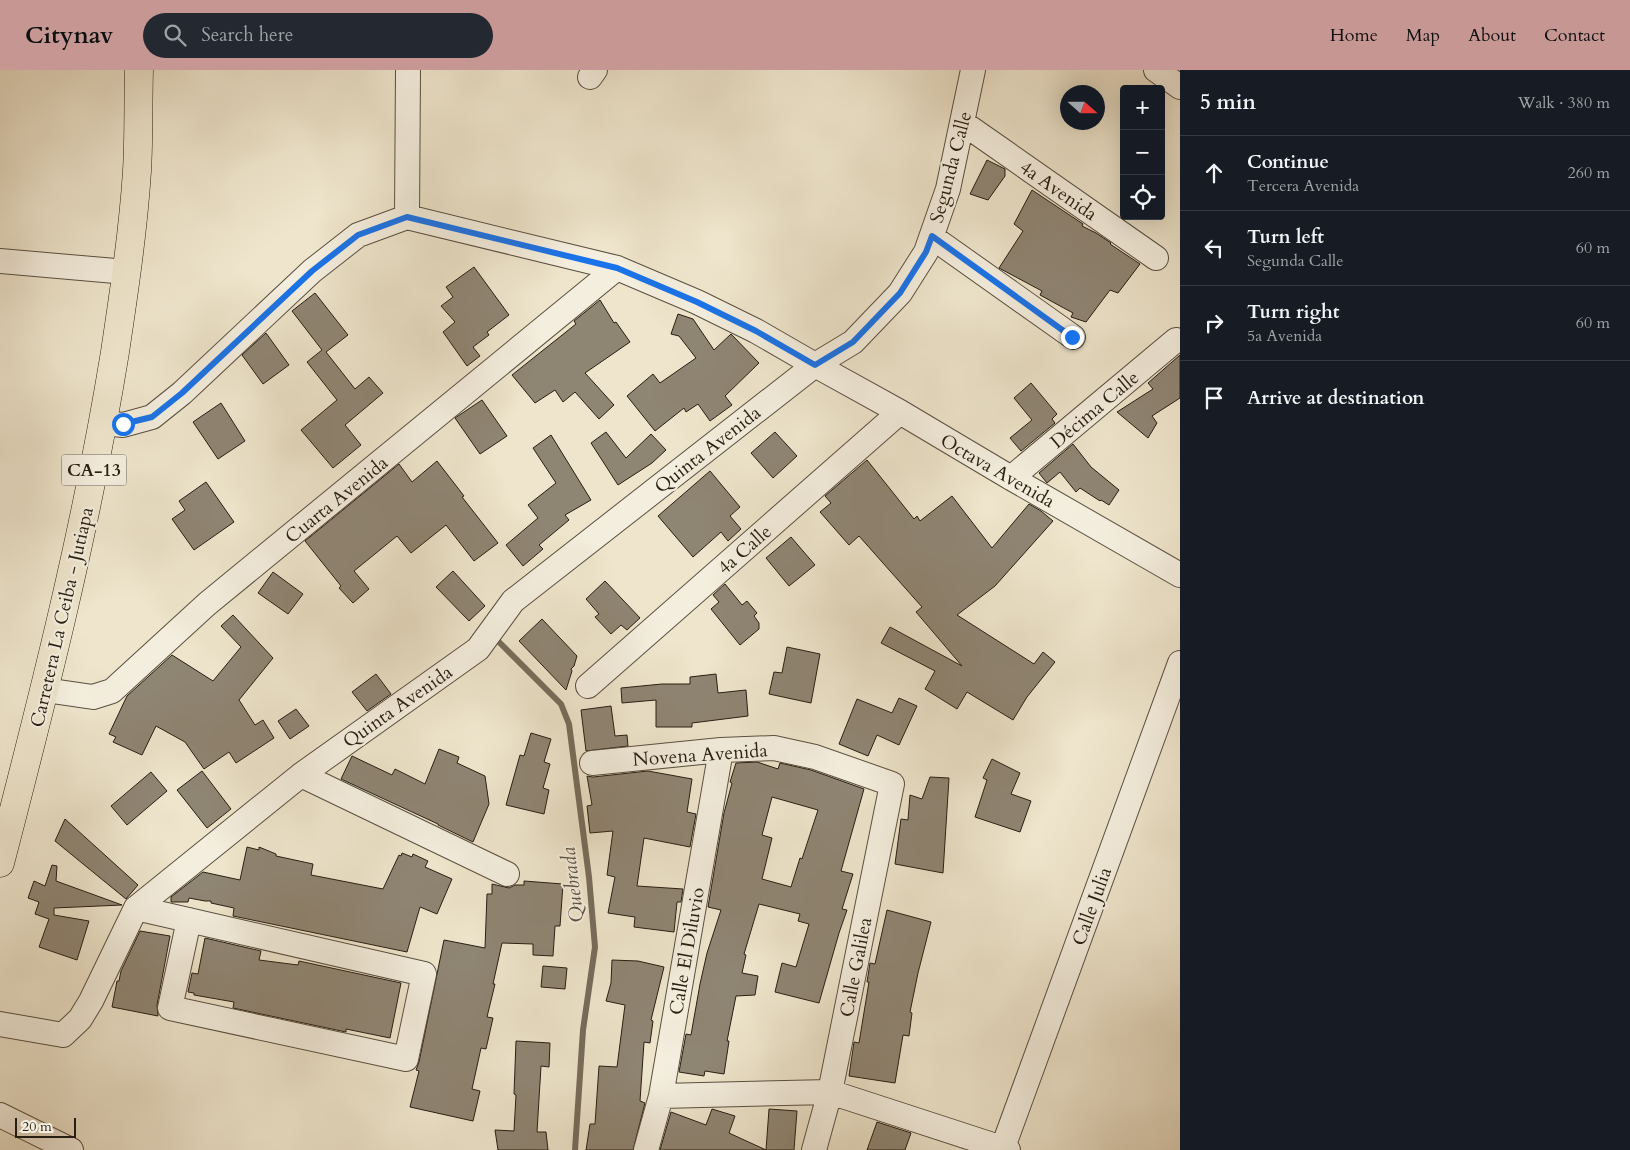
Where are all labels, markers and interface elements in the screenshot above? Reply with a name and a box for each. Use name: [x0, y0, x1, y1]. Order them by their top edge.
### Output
search box: [143, 13, 493, 58]
text: Citynav: [25, 19, 113, 52]
icon: search: [161, 21, 189, 49]
text: Search here: [201, 22, 293, 48]
text: Home: [1330, 23, 1378, 48]
text: Map: [1406, 23, 1440, 48]
text: About: [1468, 23, 1516, 48]
text: Contact: [1544, 23, 1605, 48]
north arrow: [1060, 85, 1105, 130]
map controls: [1120, 85, 1165, 220]
button: +: [1120, 85, 1165, 130]
text: 5 min: [1200, 88, 1256, 117]
text: Walk · 380 m: [1518, 92, 1610, 114]
street label: Segunda Calle: [924, 109, 978, 226]
button: −: [1120, 130, 1165, 175]
text: Continue: [1247, 149, 1329, 175]
street label: 4a Avenida: [1014, 155, 1102, 227]
icon: ahead: [1200, 159, 1228, 187]
text: 260 m: [1568, 162, 1610, 184]
button: locate: [1120, 175, 1165, 220]
text: Tercera Avenida: [1247, 175, 1359, 197]
text: Turn left: [1247, 224, 1324, 250]
icon: left: [1200, 234, 1228, 262]
text: 60 m: [1576, 237, 1610, 259]
text: Segunda Calle: [1247, 250, 1343, 272]
text: Turn right: [1247, 299, 1339, 325]
icon: right: [1200, 309, 1228, 337]
text: 60 m: [1576, 312, 1610, 334]
text: 5a Avenida: [1247, 325, 1322, 347]
route end: [1061, 326, 1084, 349]
street label: Décima Calle: [1045, 365, 1145, 455]
icon: arrive: [1200, 384, 1228, 412]
text: Arrive at destination: [1247, 385, 1424, 411]
street label: Quinta Avenida: [649, 400, 766, 500]
route start: [112, 413, 135, 436]
street label: Octava Avenida: [935, 427, 1060, 514]
street label: Cuarta Avenida: [280, 450, 394, 549]
road number: CA-13: [62, 454, 126, 486]
street label: Carretera La Ceiba - Jutiapa: [24, 505, 100, 730]
street label: 4a Calle: [712, 519, 777, 581]
street label: Quinta Avenida: [337, 659, 458, 754]
street label: Novena Avenida: [632, 737, 768, 773]
water label: Quebrada: [554, 846, 591, 924]
street label: Calle Julia: [1066, 864, 1118, 949]
street label: Calle El Diluvio: [663, 885, 711, 1017]
street label: Calle Galilea: [834, 915, 878, 1019]
scale bar: [15, 1115, 76, 1138]
text: 20 m: [22, 1117, 52, 1136]

